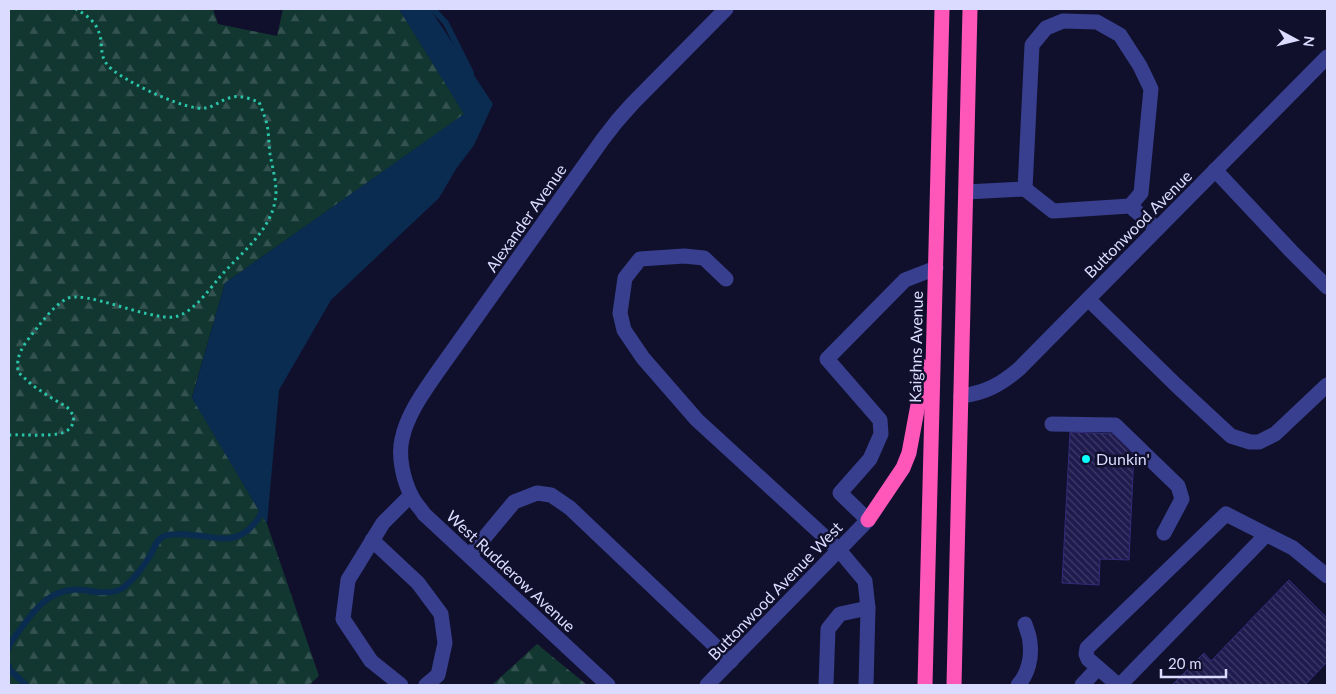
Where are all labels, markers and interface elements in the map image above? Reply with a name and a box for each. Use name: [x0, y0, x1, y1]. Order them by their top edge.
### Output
north arrow: [1271, 15, 1321, 65]
text: N: [1300, 35, 1318, 48]
street label: Alexander Avenue: [481, 160, 570, 275]
street label: Buttonwood Avenue: [1080, 166, 1195, 281]
street label: Kaighns Avenue: [905, 291, 926, 403]
place label: Dunkin': [1096, 449, 1150, 468]
marker: Dunkin': [1080, 453, 1092, 465]
street label: West Rudderow Avenue: [443, 506, 580, 635]
street label: Buttonwood Avenue West: [704, 517, 846, 664]
scale bar: [1161, 646, 1226, 678]
text: 20 m: [1168, 654, 1202, 672]

